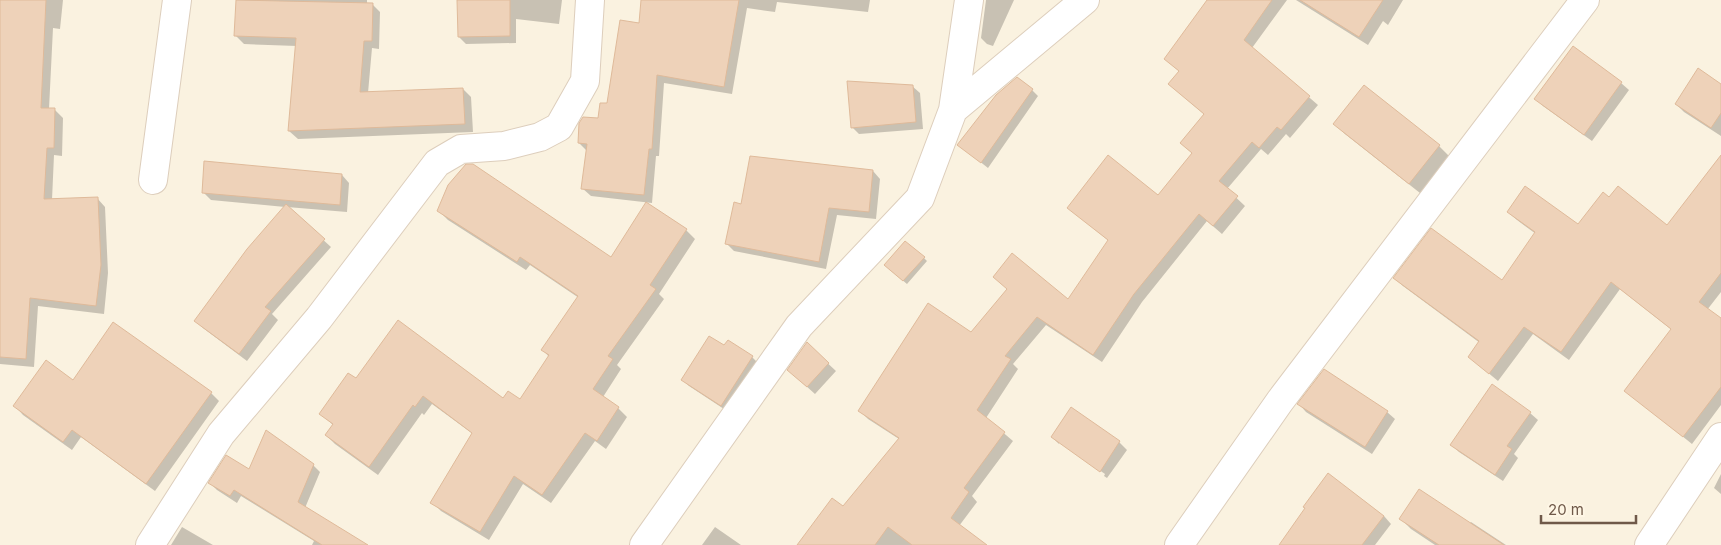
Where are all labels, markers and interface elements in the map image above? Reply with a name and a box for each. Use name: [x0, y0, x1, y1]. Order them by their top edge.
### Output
scale bar: [1541, 492, 1636, 524]
text: 20 m: [1548, 500, 1584, 519]

